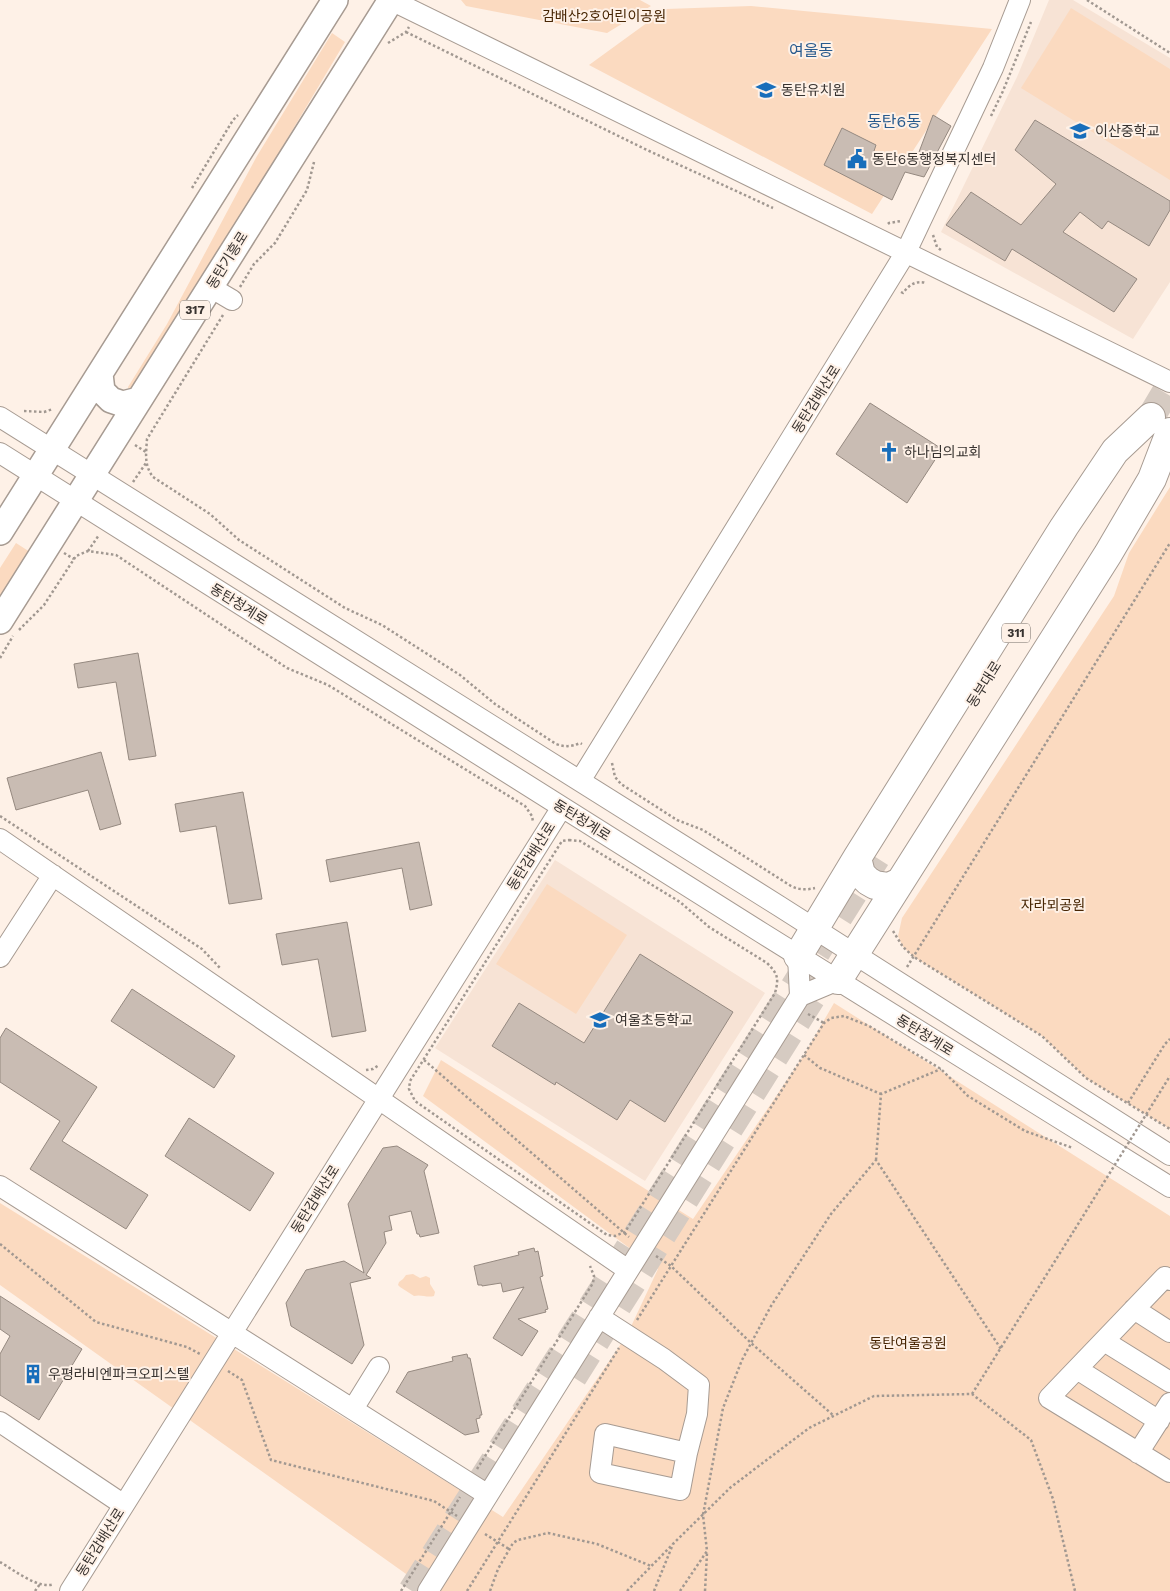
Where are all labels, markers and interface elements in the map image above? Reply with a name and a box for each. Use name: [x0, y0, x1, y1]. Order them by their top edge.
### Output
park label: 감배산2호어린이공원: [542, 8, 666, 24]
district label: 여울동: [789, 41, 833, 60]
school or university icon: 동탄유치원: [755, 79, 777, 101]
place label: 동탄유치원: [781, 82, 845, 98]
district label: 동탄6동: [867, 112, 921, 131]
school or university icon: 이산중학교: [1069, 120, 1091, 142]
place label: 이산중학교: [1095, 123, 1160, 139]
public building icon: 동탄6동행정복지센터: [846, 148, 868, 170]
place label: 동탄6동행정복지센터: [872, 151, 996, 167]
street label: 동탄기흥로: [203, 228, 251, 292]
road number: 317: [180, 300, 210, 320]
street label: 동탄감배산로: [789, 362, 843, 436]
church icon: 하나님의교회: [878, 441, 900, 463]
place label: 하나님의교회: [904, 444, 981, 460]
street label: 동탄청계로: [207, 580, 271, 628]
road number: 311: [1002, 624, 1030, 642]
street label: 동부대로: [964, 658, 1004, 710]
street label: 동탄청계로: [550, 796, 614, 844]
street label: 동탄감배산로: [504, 819, 558, 893]
park label: 자라뫼공원: [1021, 897, 1085, 913]
school or university icon: 여울초등학교: [589, 1009, 611, 1031]
street label: 동탄청계로: [893, 1011, 957, 1059]
place label: 여울초등학교: [615, 1012, 692, 1028]
street label: 동탄감배산로: [288, 1162, 342, 1236]
park label: 동탄여울공원: [869, 1335, 947, 1351]
building icon: 우평라비엔파크오피스텔: [22, 1363, 44, 1385]
place label: 우평라비엔파크오피스텔: [48, 1366, 190, 1382]
street label: 동탄감배산로: [73, 1505, 127, 1579]

